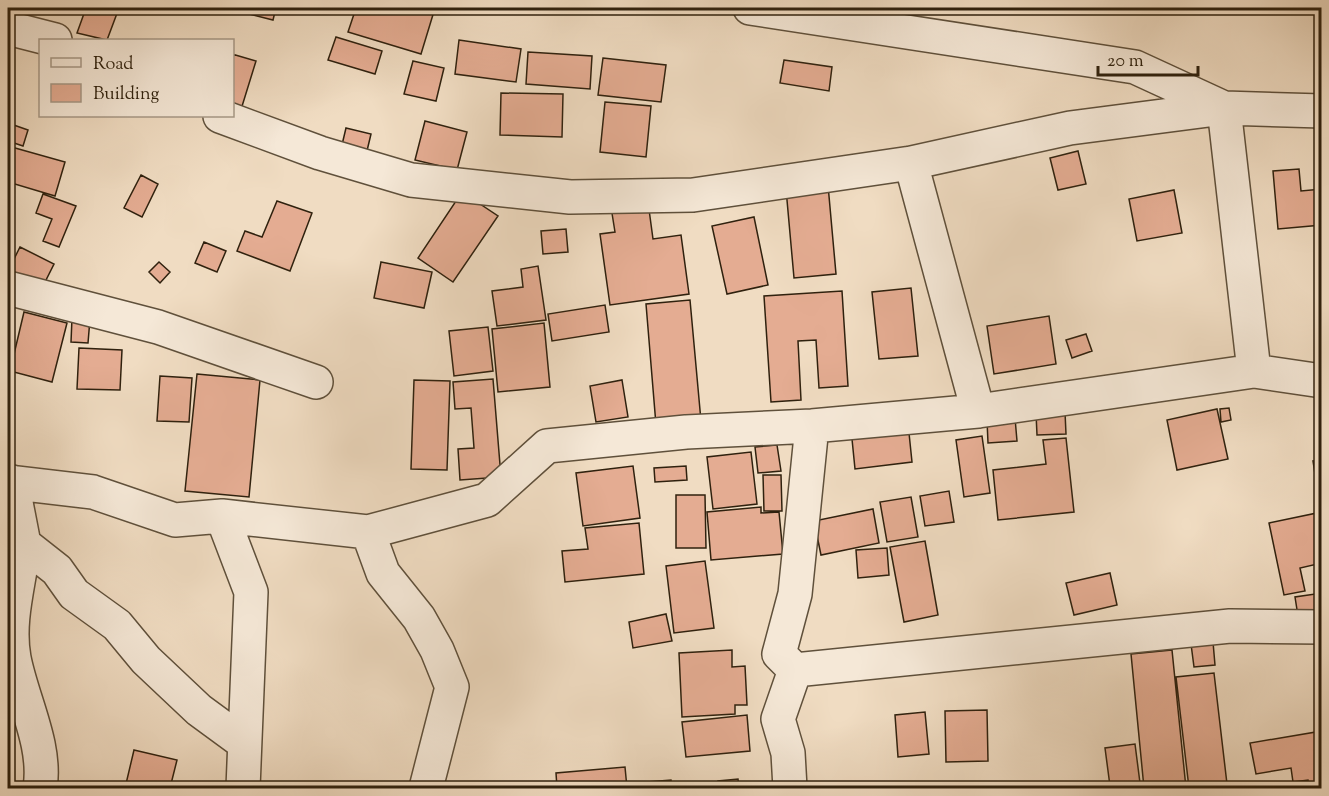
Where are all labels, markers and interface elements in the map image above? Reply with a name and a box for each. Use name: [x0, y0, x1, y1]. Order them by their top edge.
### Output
legend: [39, 39, 234, 117]
scale bar: [1098, 39, 1198, 77]
text: 20 m: [1107, 49, 1144, 75]
text: Road: [93, 52, 133, 78]
text: Building: [93, 82, 159, 108]

